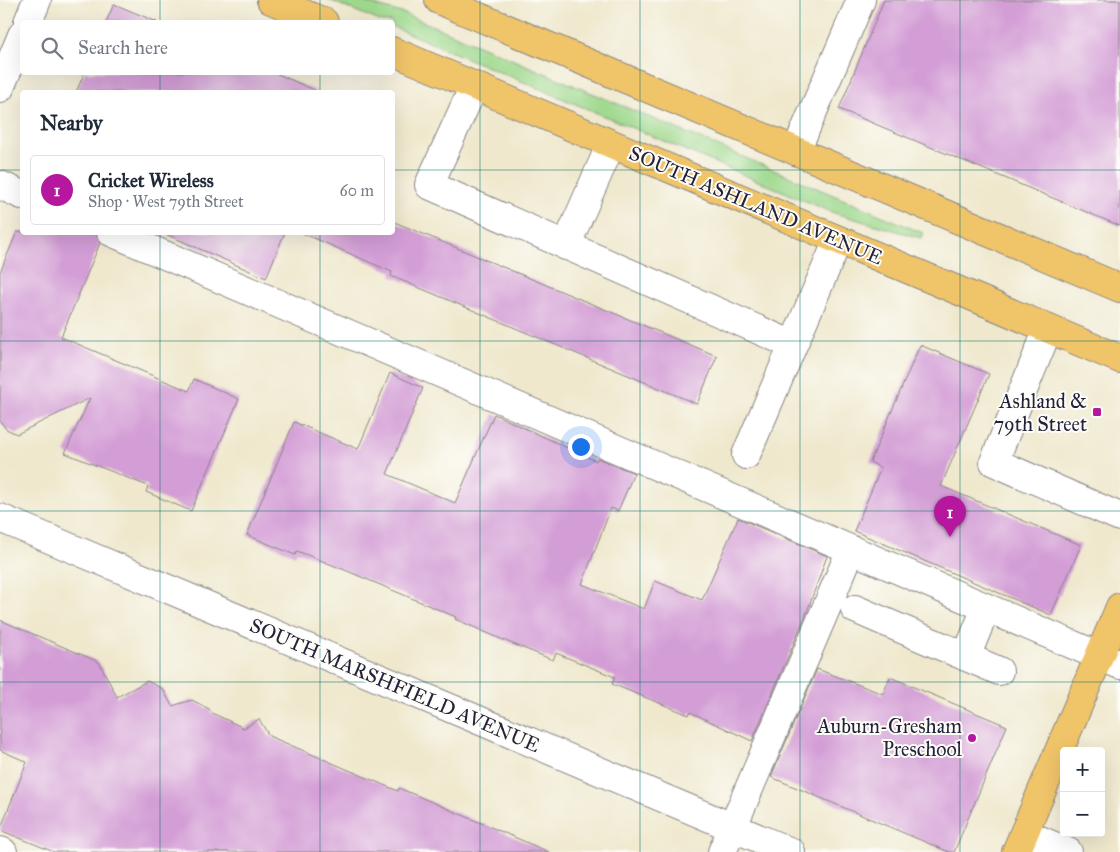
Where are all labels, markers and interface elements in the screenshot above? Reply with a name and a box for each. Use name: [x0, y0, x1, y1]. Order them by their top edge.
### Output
search box: [20, 20, 395, 75]
icon: search: [38, 34, 66, 62]
text: Search here: [78, 36, 168, 59]
text: Nearby: [40, 110, 103, 136]
street label: SOUTH ASHLAND AVENUE: [626, 141, 886, 269]
text: Cricket Wireless: [88, 169, 214, 192]
text: 1: [54, 181, 60, 200]
text: 60 m: [340, 181, 374, 200]
text: Shop · West 79th Street: [88, 192, 244, 211]
place label: Ashland & 79th Street: [993, 389, 1087, 436]
marker: Ashland & 79th Street: [1091, 406, 1103, 418]
your location: [568, 434, 594, 460]
pin: 1: [934, 496, 966, 537]
street label: SOUTH MARSHFIELD AVENUE: [246, 613, 544, 757]
place label: Auburn-Gresham Preschool: [816, 714, 963, 761]
marker: Auburn-Gresham Preschool: [966, 732, 978, 744]
map controls: [1060, 747, 1105, 837]
button: +: [1060, 747, 1105, 792]
button: −: [1060, 792, 1105, 837]

